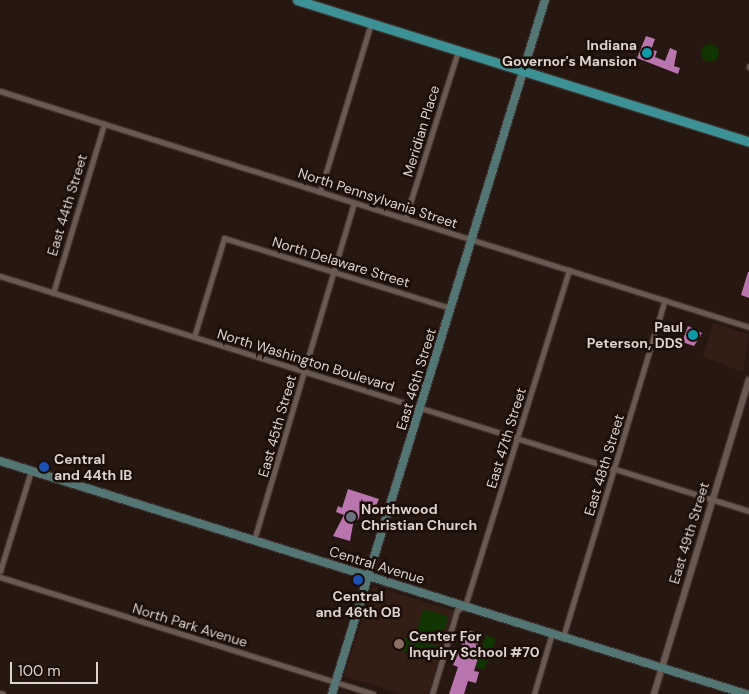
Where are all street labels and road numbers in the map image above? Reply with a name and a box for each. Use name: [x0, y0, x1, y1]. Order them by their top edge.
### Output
street label: Meridian Place: [399, 83, 443, 179]
street label: East 44th Street: [44, 152, 90, 258]
street label: North Pennsylvania Street: [296, 164, 460, 232]
street label: North Delaware Street: [270, 233, 412, 291]
street label: North Washington Boulevard: [215, 325, 397, 395]
street label: East 46th Street: [393, 326, 439, 432]
street label: East 45th Street: [254, 373, 300, 479]
street label: East 47th Street: [483, 386, 529, 490]
street label: East 48th Street: [581, 412, 627, 518]
street label: East 49th Street: [666, 480, 712, 586]
street label: Central Avenue: [327, 543, 427, 587]
street label: North Park Avenue: [130, 600, 250, 650]

